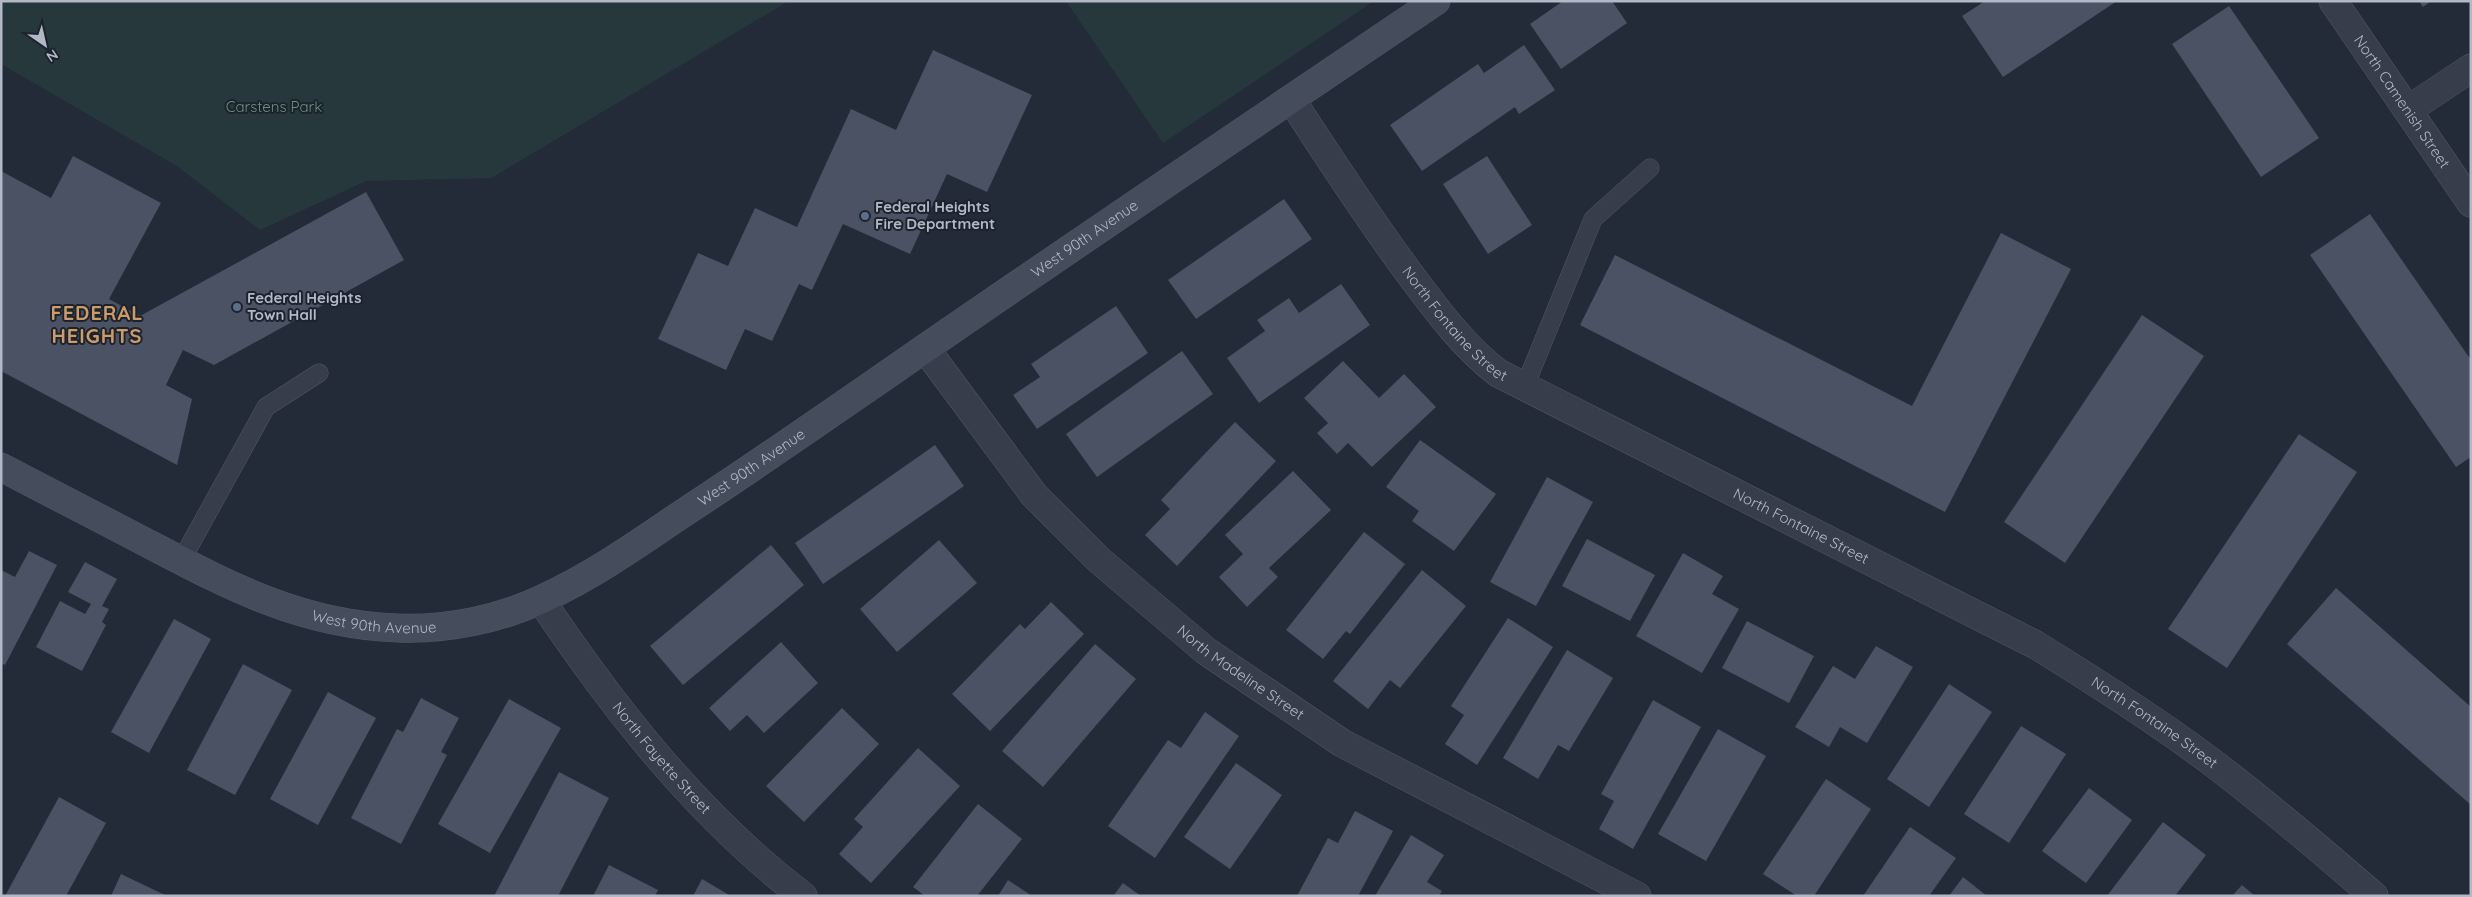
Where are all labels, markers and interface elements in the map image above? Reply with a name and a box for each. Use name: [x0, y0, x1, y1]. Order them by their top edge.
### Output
north arrow: [20, 20, 70, 70]
street label: North Camenish Street: [2350, 31, 2454, 172]
text: N: [43, 45, 62, 66]
park label: Carstens Park: [226, 97, 322, 116]
street label: West 90th Avenue: [1027, 195, 1141, 282]
place label: Federal Heights Fire Department: [875, 197, 995, 233]
marker: Federal Heights Fire Department: [859, 210, 871, 222]
street label: North Fontaine Street: [1398, 262, 1511, 385]
place label: Federal Heights Town Hall: [247, 288, 362, 324]
district label: FEDERAL HEIGHTS: [50, 300, 144, 348]
marker: Federal Heights Town Hall: [231, 301, 243, 313]
street label: West 90th Avenue: [694, 424, 809, 510]
street label: North Fontaine Street: [1730, 484, 1872, 568]
street label: West 90th Avenue: [310, 606, 437, 637]
street label: North Madeline Street: [1173, 621, 1308, 724]
street label: North Fontaine Street: [2088, 672, 2222, 772]
street label: North Fayette Street: [609, 698, 715, 818]

